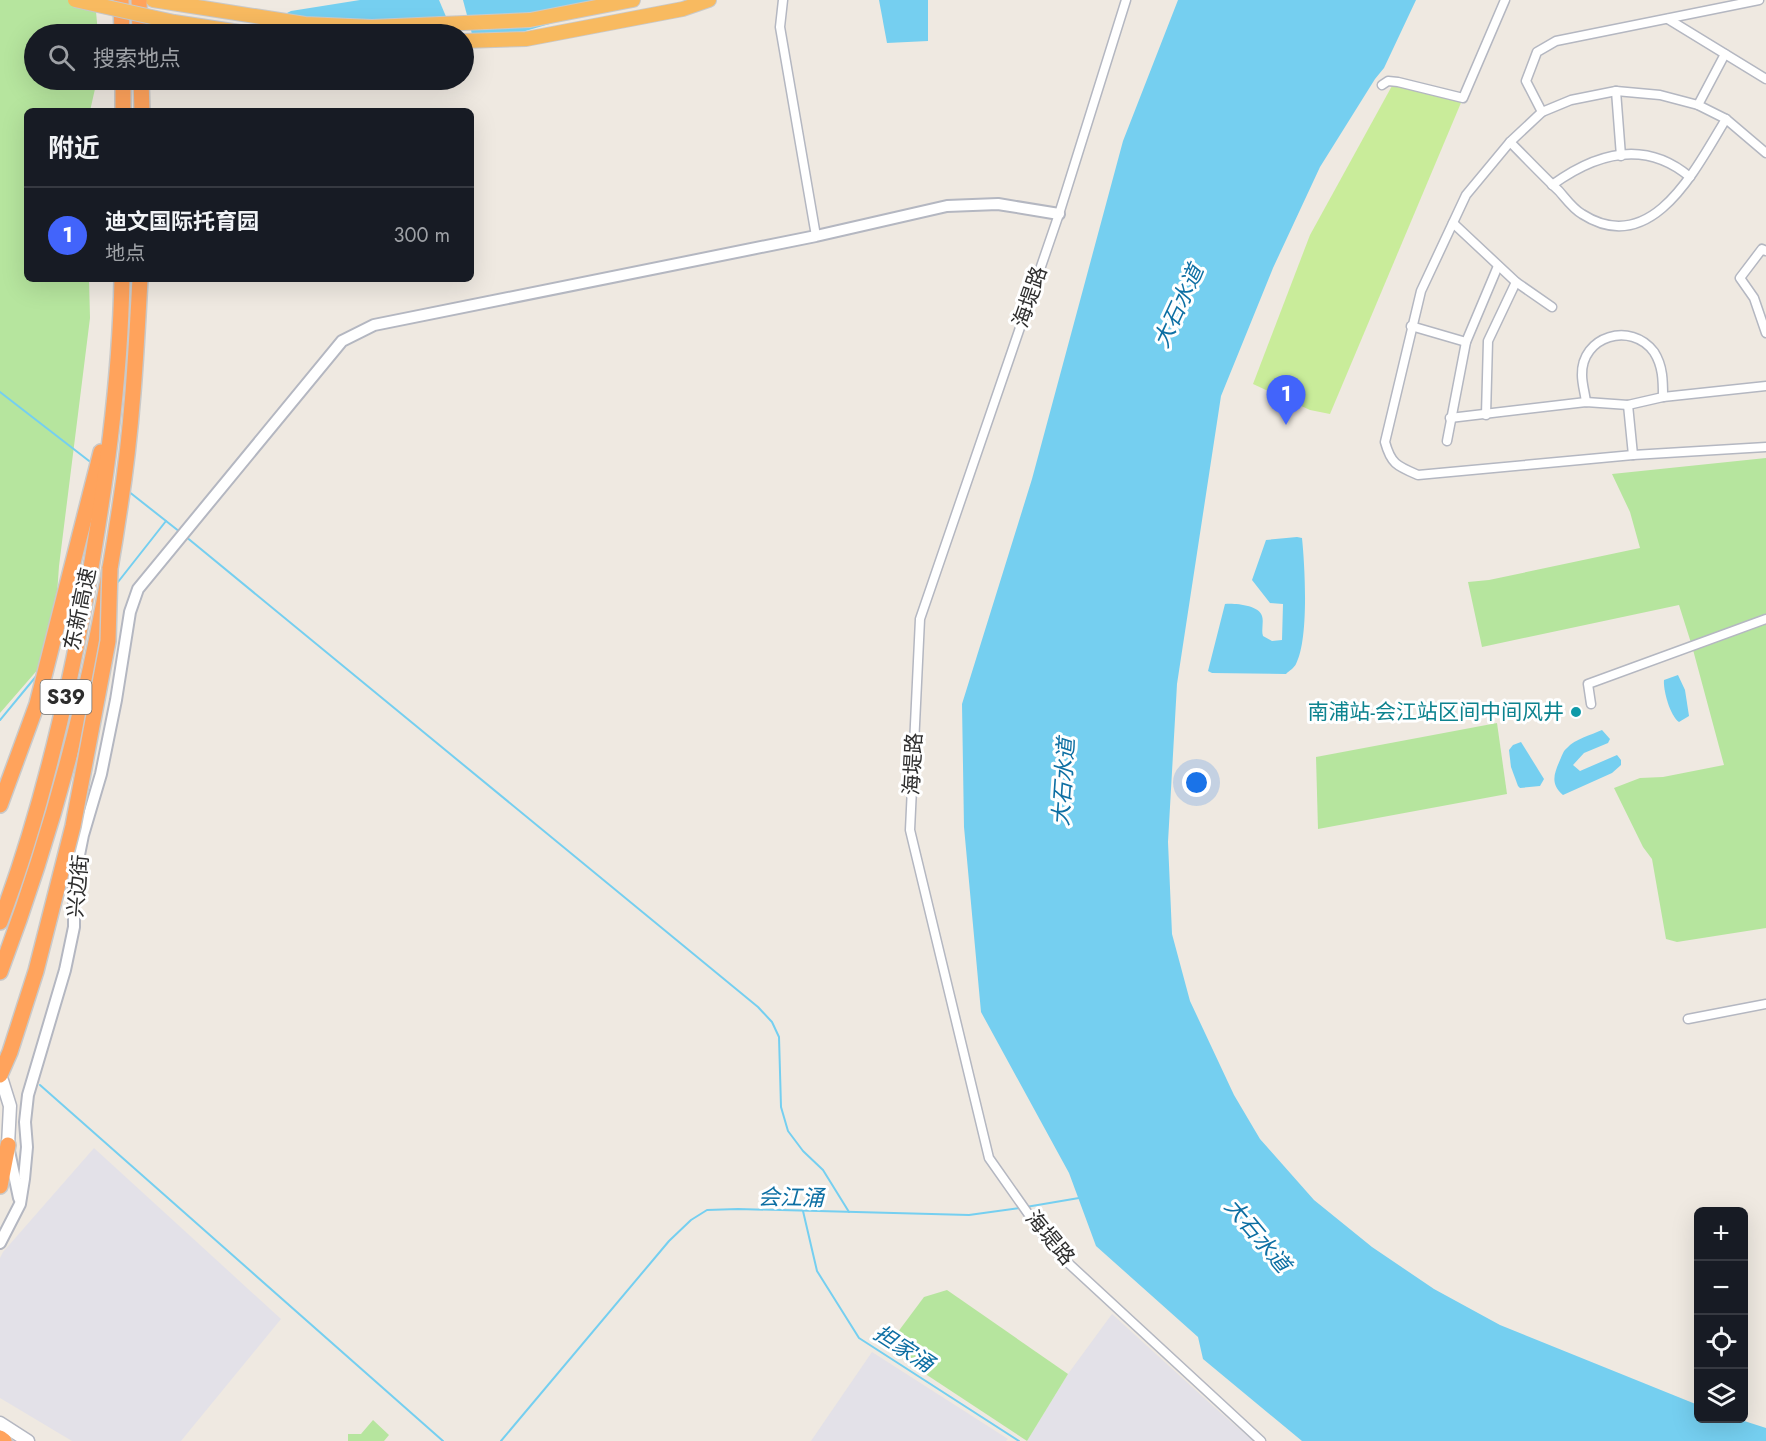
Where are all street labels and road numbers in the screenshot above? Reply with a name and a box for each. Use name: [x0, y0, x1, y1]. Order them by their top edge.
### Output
street label: 海堤路: [1006, 262, 1054, 332]
street label: 东新高速: [57, 565, 103, 653]
road number: S39: [40, 680, 92, 714]
street label: 海堤路: [896, 732, 930, 796]
street label: 兴边街: [60, 853, 96, 919]
street label: 海堤路: [1018, 1204, 1082, 1272]

